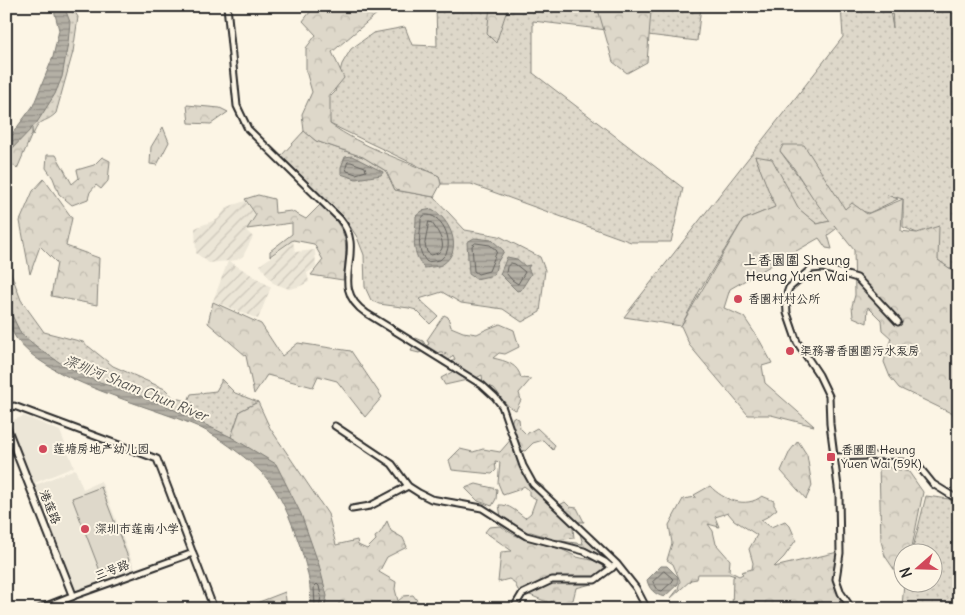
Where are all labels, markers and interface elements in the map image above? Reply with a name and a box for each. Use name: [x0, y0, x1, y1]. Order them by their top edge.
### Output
district label: 上香園圍 Sheung Heung Yuen Wai: [744, 251, 850, 285]
place label: 香園村村公所: [748, 291, 821, 306]
marker: 香園村村公所: [732, 293, 744, 305]
place label: 渠務署香園圍污水泵房: [800, 343, 920, 358]
marker: 渠務署香園圍污水泵房: [784, 345, 796, 357]
water label: 深圳河 Sham Chun River: [61, 351, 213, 426]
place label: 莲塘房地产幼儿园: [53, 441, 149, 456]
place label: 香園圍 Heung Yuen Wai (59K): [841, 442, 922, 471]
marker: 莲塘房地产幼儿园: [37, 443, 49, 455]
marker: 香園圍 Heung Yuen Wai (59K): [825, 451, 837, 463]
street label: 港莲路: [37, 487, 64, 526]
place label: 深圳市莲南小学: [95, 521, 179, 536]
marker: 深圳市莲南小学: [79, 523, 91, 535]
north arrow: [892, 542, 942, 592]
street label: 三号路: [92, 556, 131, 583]
text: N: [896, 565, 916, 580]

